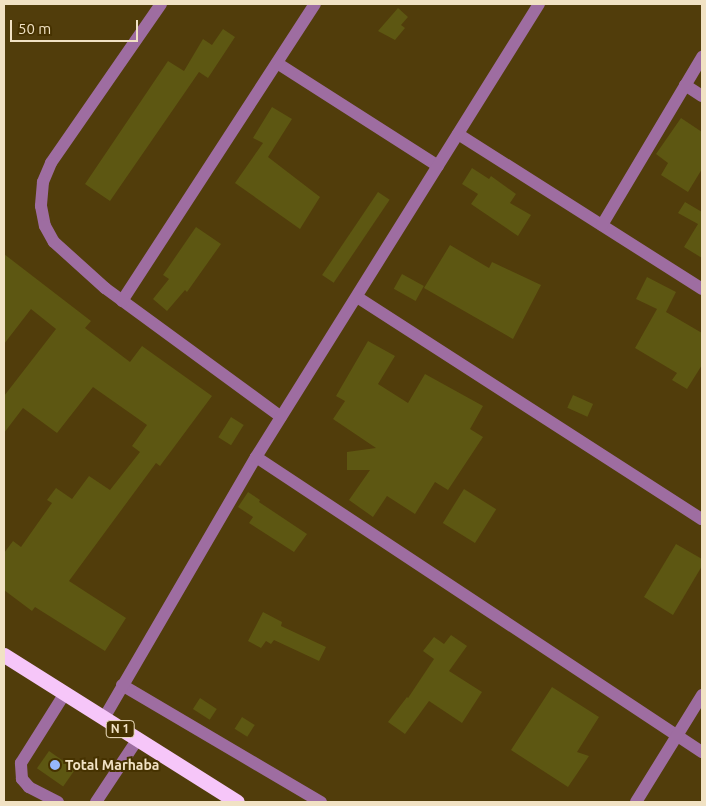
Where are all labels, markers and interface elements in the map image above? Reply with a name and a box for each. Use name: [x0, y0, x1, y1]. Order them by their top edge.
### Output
scale bar: [12, 10, 140, 42]
text: 50 m: [18, 20, 51, 37]
road number: N 1: [105, 720, 135, 739]
place label: Total Marhaba: [65, 757, 159, 773]
marker: Total Marhaba: [49, 759, 61, 771]

